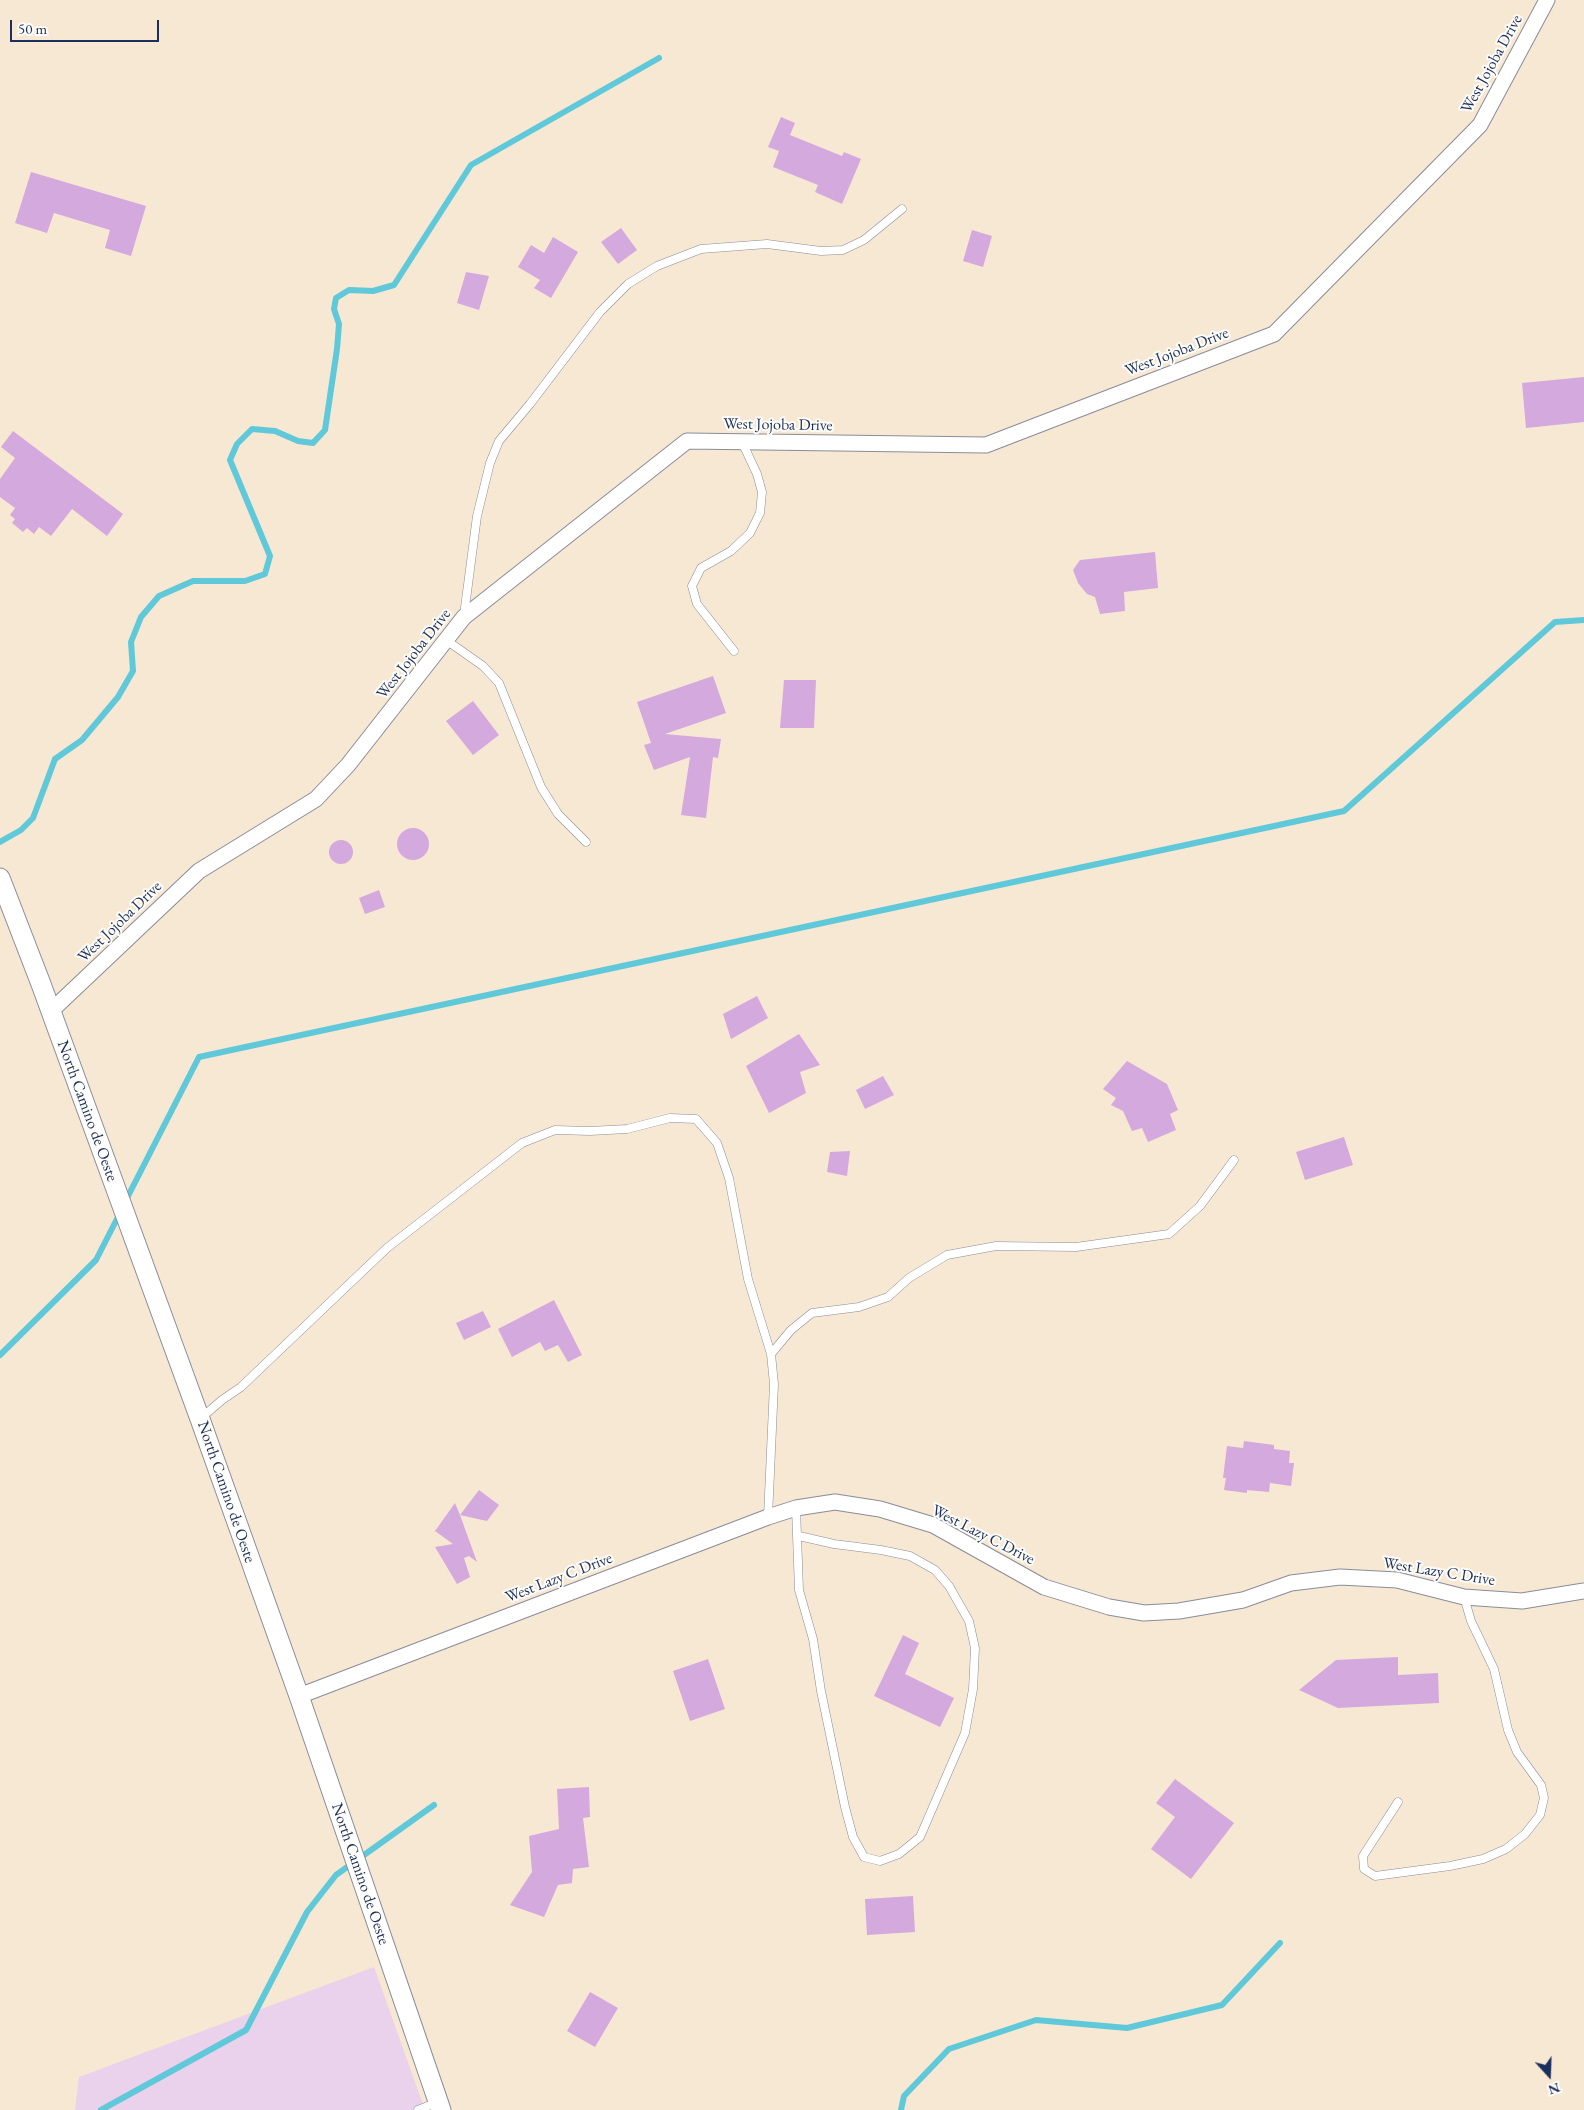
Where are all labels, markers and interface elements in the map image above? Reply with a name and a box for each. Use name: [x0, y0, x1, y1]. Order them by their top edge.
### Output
scale bar: [12, 10, 161, 42]
street label: West Jojoba Drive: [1457, 12, 1527, 116]
text: 50 m: [18, 19, 47, 38]
street label: West Jojoba Drive: [1123, 323, 1231, 381]
street label: West Jojoba Drive: [723, 414, 833, 436]
street label: West Jojoba Drive: [373, 605, 455, 703]
street label: West Jojoba Drive: [74, 877, 166, 967]
street label: North Camino de Oeste: [53, 1038, 121, 1184]
street label: North Camino de Oeste: [193, 1419, 259, 1565]
street label: West Lazy C Drive: [928, 1501, 1038, 1569]
street label: West Lazy C Drive: [503, 1549, 615, 1607]
street label: West Lazy C Drive: [1382, 1554, 1496, 1590]
street label: North Camino de Oeste: [327, 1801, 393, 1947]
north arrow: [1524, 2050, 1574, 2100]
text: N: [1546, 2079, 1563, 2099]

